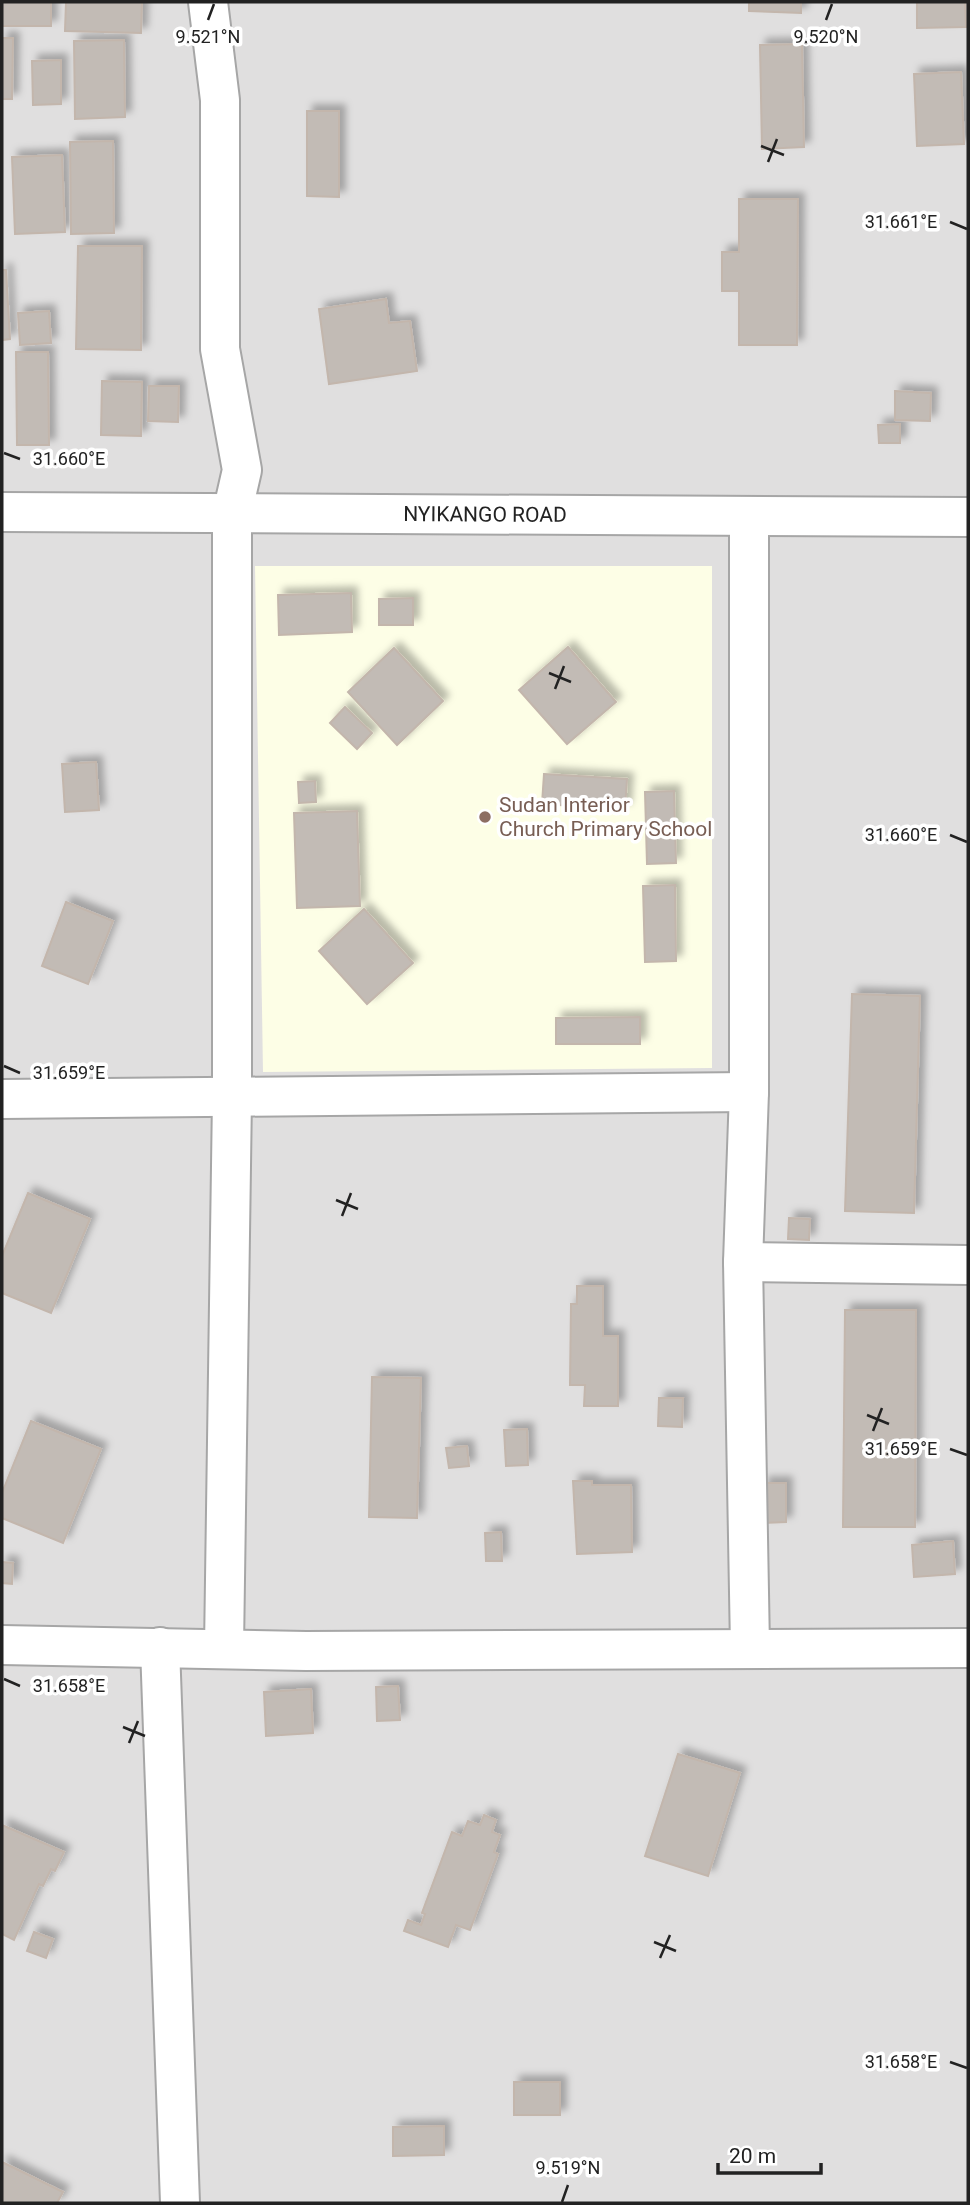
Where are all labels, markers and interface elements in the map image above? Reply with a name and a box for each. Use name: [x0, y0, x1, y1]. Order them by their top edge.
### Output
text: 9.521°N: [176, 26, 240, 47]
text: 9.520°N: [794, 26, 858, 47]
text: 31.661°E: [865, 211, 937, 232]
text: 31.660°E: [33, 448, 105, 469]
street label: NYIKANGO ROAD: [403, 502, 567, 527]
place label: Sudan Interior Church Primary School: [499, 793, 712, 841]
marker: Sudan Interior Church Primary School: [477, 809, 493, 825]
text: 31.660°E: [865, 824, 937, 845]
text: 31.659°E: [33, 1062, 105, 1083]
text: 31.659°E: [865, 1438, 937, 1459]
text: 31.658°E: [33, 1675, 105, 1696]
text: 31.658°E: [865, 2051, 937, 2072]
scale bar: [718, 2132, 821, 2176]
text: 20 m: [729, 2144, 776, 2168]
text: 9.519°N: [536, 2157, 600, 2178]

